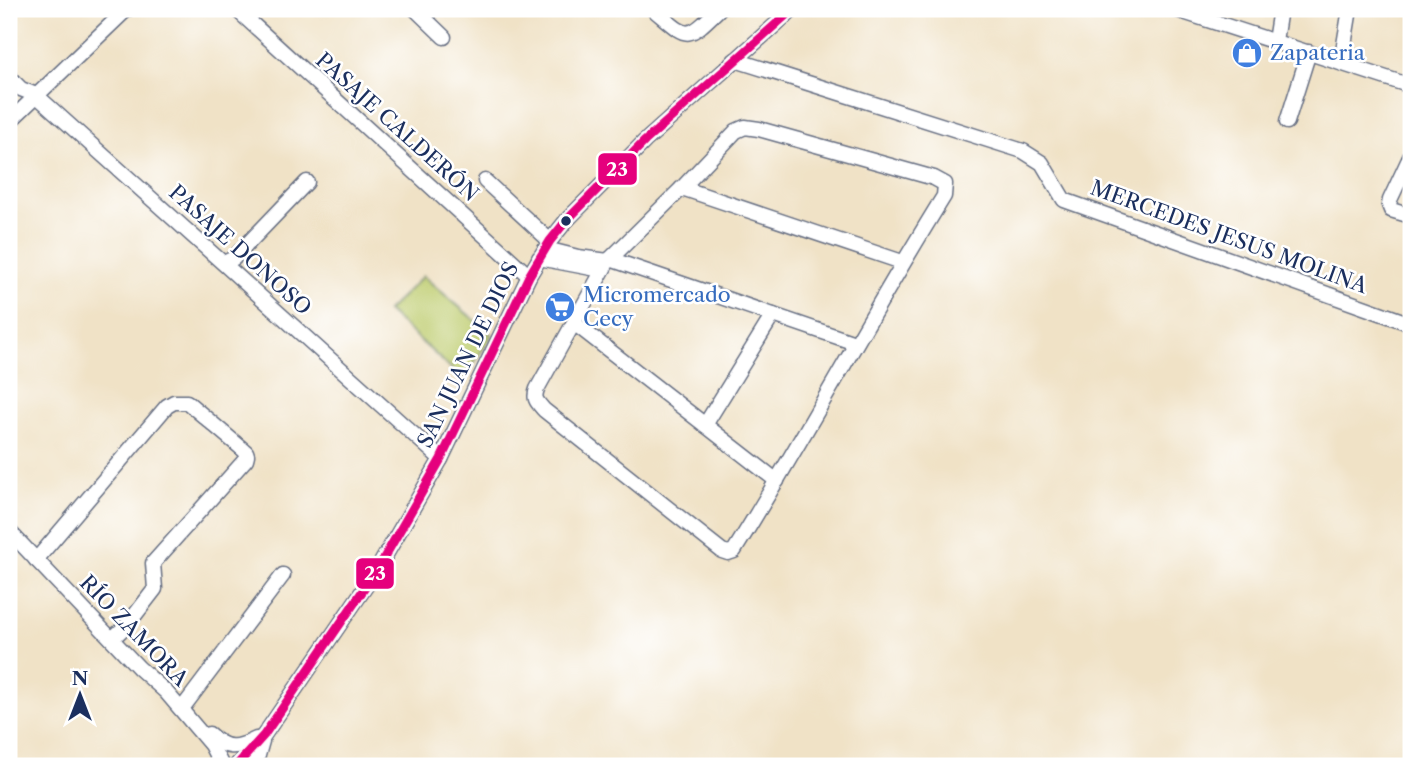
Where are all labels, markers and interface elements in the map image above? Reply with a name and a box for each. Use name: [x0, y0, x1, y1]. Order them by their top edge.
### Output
shop icon: Zapateria: [1230, 36, 1264, 70]
place label: Zapateria: [1270, 40, 1366, 65]
street label: PASAJE CALDERÓN: [311, 47, 484, 206]
line badge: 23: [597, 152, 638, 186]
text: 23: [606, 158, 628, 181]
street label: MERCEDES JESUS MOLINA: [1087, 175, 1371, 298]
street label: PASAJE DONOSO: [164, 179, 317, 320]
unlabelled marker: [559, 214, 573, 228]
street label: SAN JUAN DE DIOS: [412, 258, 523, 452]
place label: Micromercado Cecy: [583, 282, 731, 331]
supermarket icon: Micromercado Cecy: [543, 290, 577, 324]
line badge: 23: [355, 557, 395, 590]
text: 23: [364, 562, 386, 585]
street label: RÍO ZAMORA: [75, 570, 194, 692]
north arrow: [46, 660, 116, 730]
text: N: [72, 667, 88, 690]

